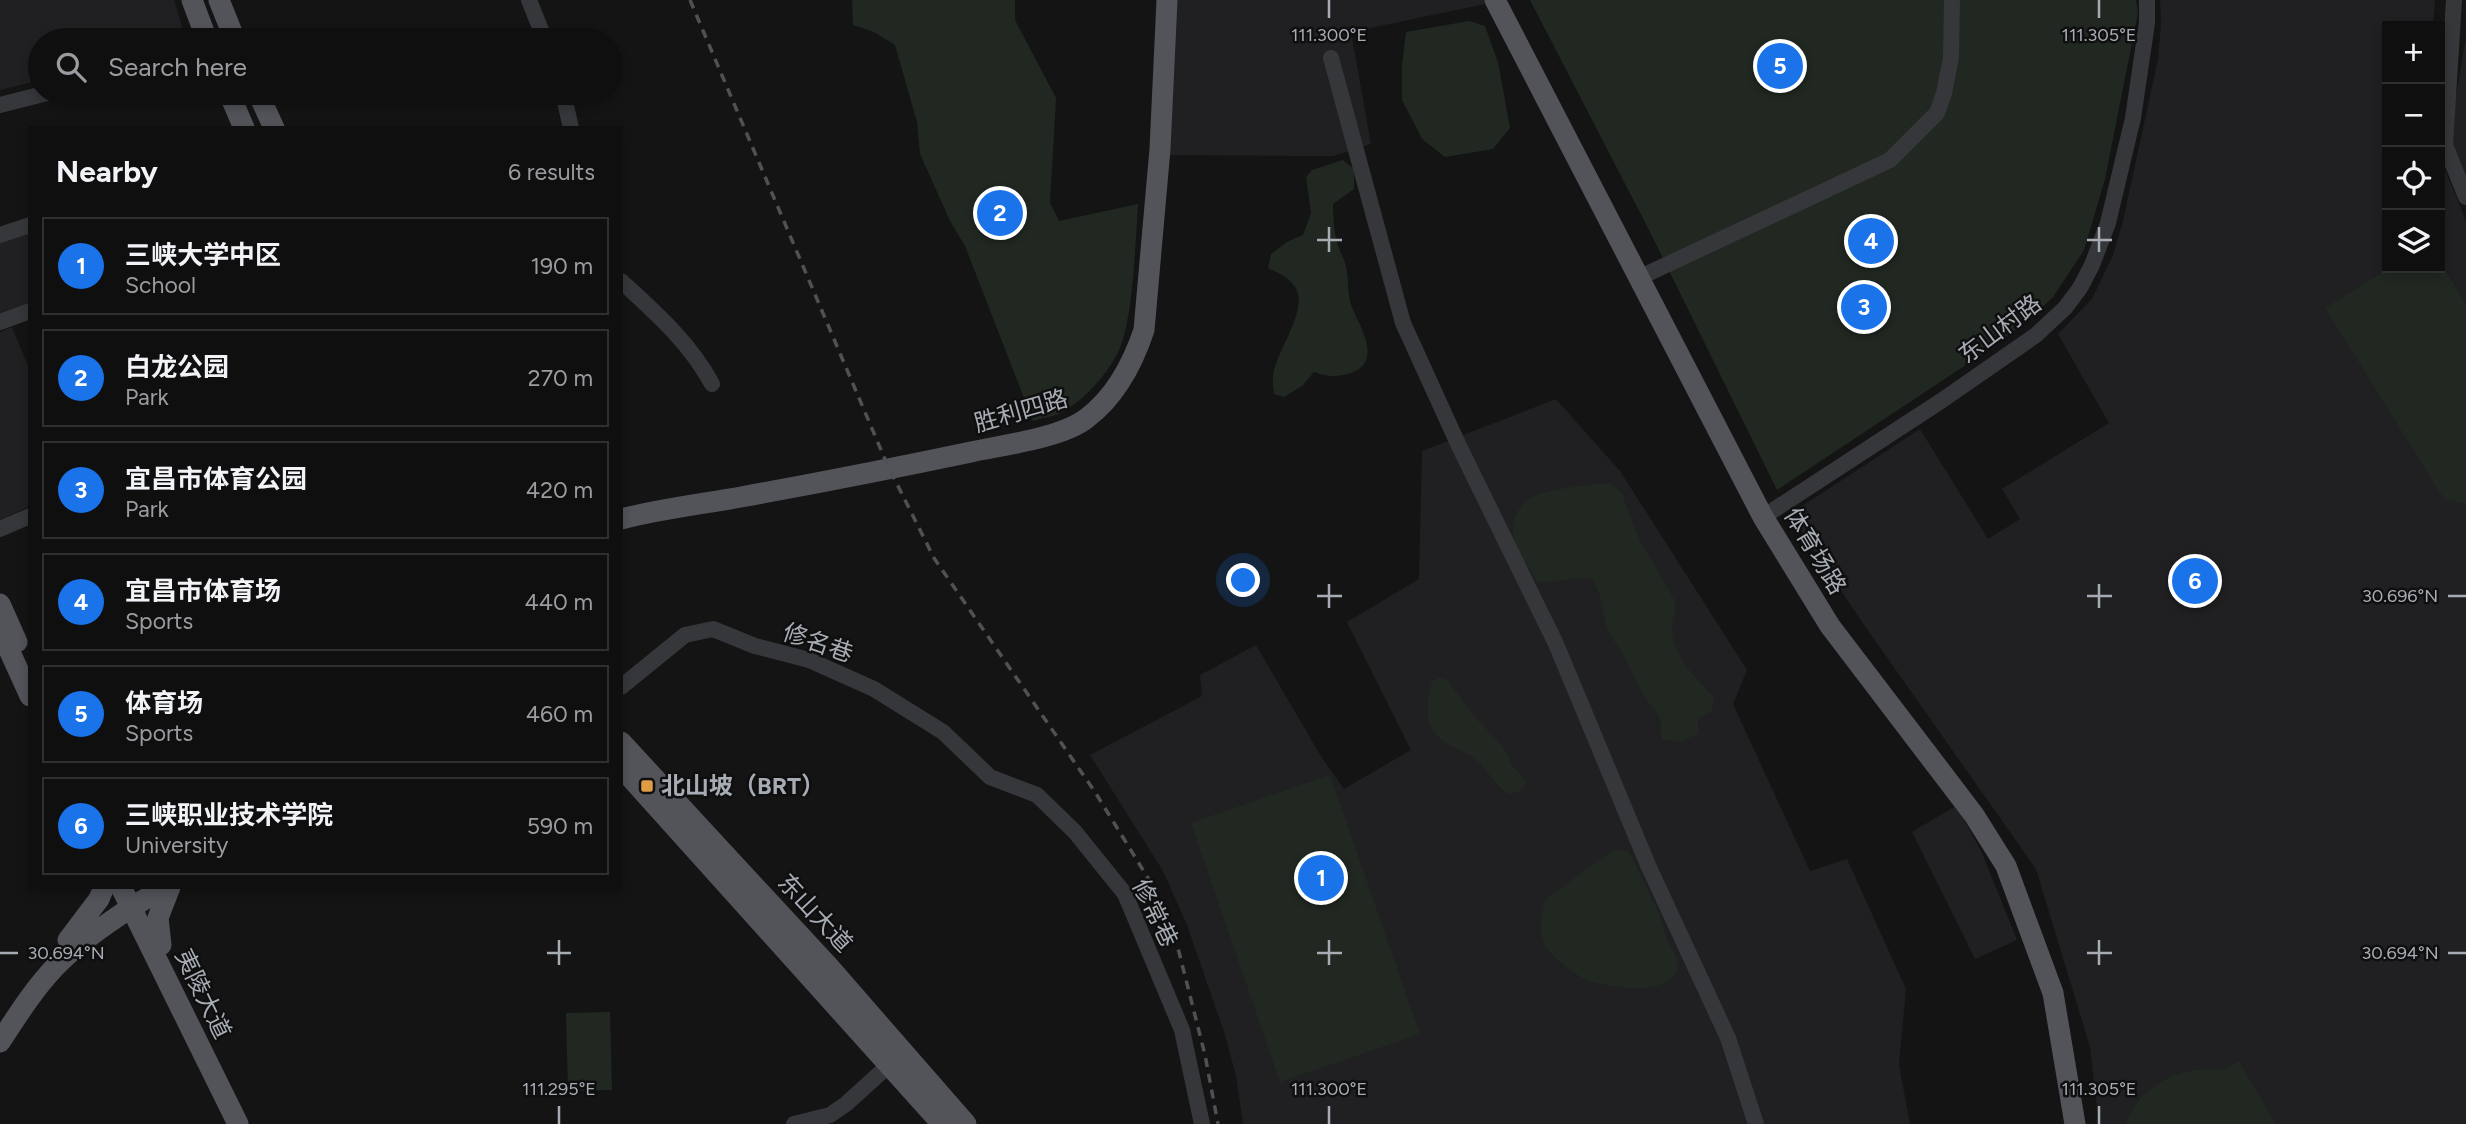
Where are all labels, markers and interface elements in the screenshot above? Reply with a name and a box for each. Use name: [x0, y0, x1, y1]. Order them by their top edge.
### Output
map controls: [2382, 21, 2445, 273]
button: +: [2382, 21, 2445, 84]
text: 111.300°E: [1291, 24, 1367, 46]
text: 111.305°E: [2061, 24, 2137, 46]
search box: [28, 28, 623, 105]
pin: 5: [1757, 40, 1803, 92]
icon: search: [52, 48, 90, 86]
text: Search here: [108, 51, 247, 83]
button: −: [2382, 84, 2445, 147]
button: locate: [2382, 147, 2445, 210]
text: Nearby: [56, 153, 158, 190]
text: 6 results: [508, 158, 595, 186]
pin: 2: [977, 187, 1023, 239]
button: layers: [2382, 210, 2445, 273]
pin: 4: [1848, 215, 1894, 267]
text: 三峡大学中区: [125, 239, 281, 271]
text: 1: [76, 252, 86, 280]
text: 190 m: [530, 252, 593, 280]
text: School: [125, 271, 196, 299]
pin: 3: [1841, 281, 1887, 333]
street label: 东山村路: [1953, 288, 2047, 369]
text: 白龙公园: [125, 351, 229, 383]
text: 2: [74, 364, 88, 392]
text: 270 m: [528, 364, 593, 392]
text: Park: [125, 383, 169, 411]
street label: 胜利四路: [971, 383, 1071, 438]
text: 宜昌市体育公园: [125, 463, 307, 495]
text: 3: [75, 476, 87, 504]
text: 420 m: [526, 476, 593, 504]
text: Park: [125, 495, 169, 523]
street label: 体育场路: [1778, 502, 1853, 599]
pin: 6: [2172, 555, 2218, 607]
your location: [1226, 563, 1260, 597]
text: 宜昌市体育场: [125, 575, 281, 607]
text: 30.696°N: [2362, 585, 2438, 607]
text: 4: [74, 588, 88, 616]
text: 440 m: [524, 588, 593, 616]
text: Sports: [125, 607, 193, 635]
street label: 修名巷: [779, 617, 857, 668]
text: 体育场: [125, 687, 203, 719]
text: 5: [74, 700, 88, 728]
text: 460 m: [526, 700, 593, 728]
text: Sports: [125, 719, 193, 747]
place label: 北山坡（BRT）: [661, 771, 825, 800]
marker: 北山坡（BRT）: [639, 778, 655, 794]
text: 三峡职业技术学院: [125, 799, 333, 831]
text: 6: [74, 812, 88, 840]
text: 590 m: [527, 812, 593, 840]
text: University: [125, 831, 228, 859]
pin: 1: [1298, 852, 1344, 904]
street label: 东山大道: [772, 868, 859, 958]
street label: 修常巷: [1127, 874, 1184, 951]
text: 30.694°N: [27, 942, 105, 964]
text: 30.694°N: [2361, 942, 2439, 964]
street label: 夷陵大道: [169, 944, 238, 1043]
text: 111.295°E: [522, 1078, 596, 1100]
text: 111.300°E: [1291, 1078, 1367, 1100]
text: 111.305°E: [2061, 1078, 2137, 1100]

